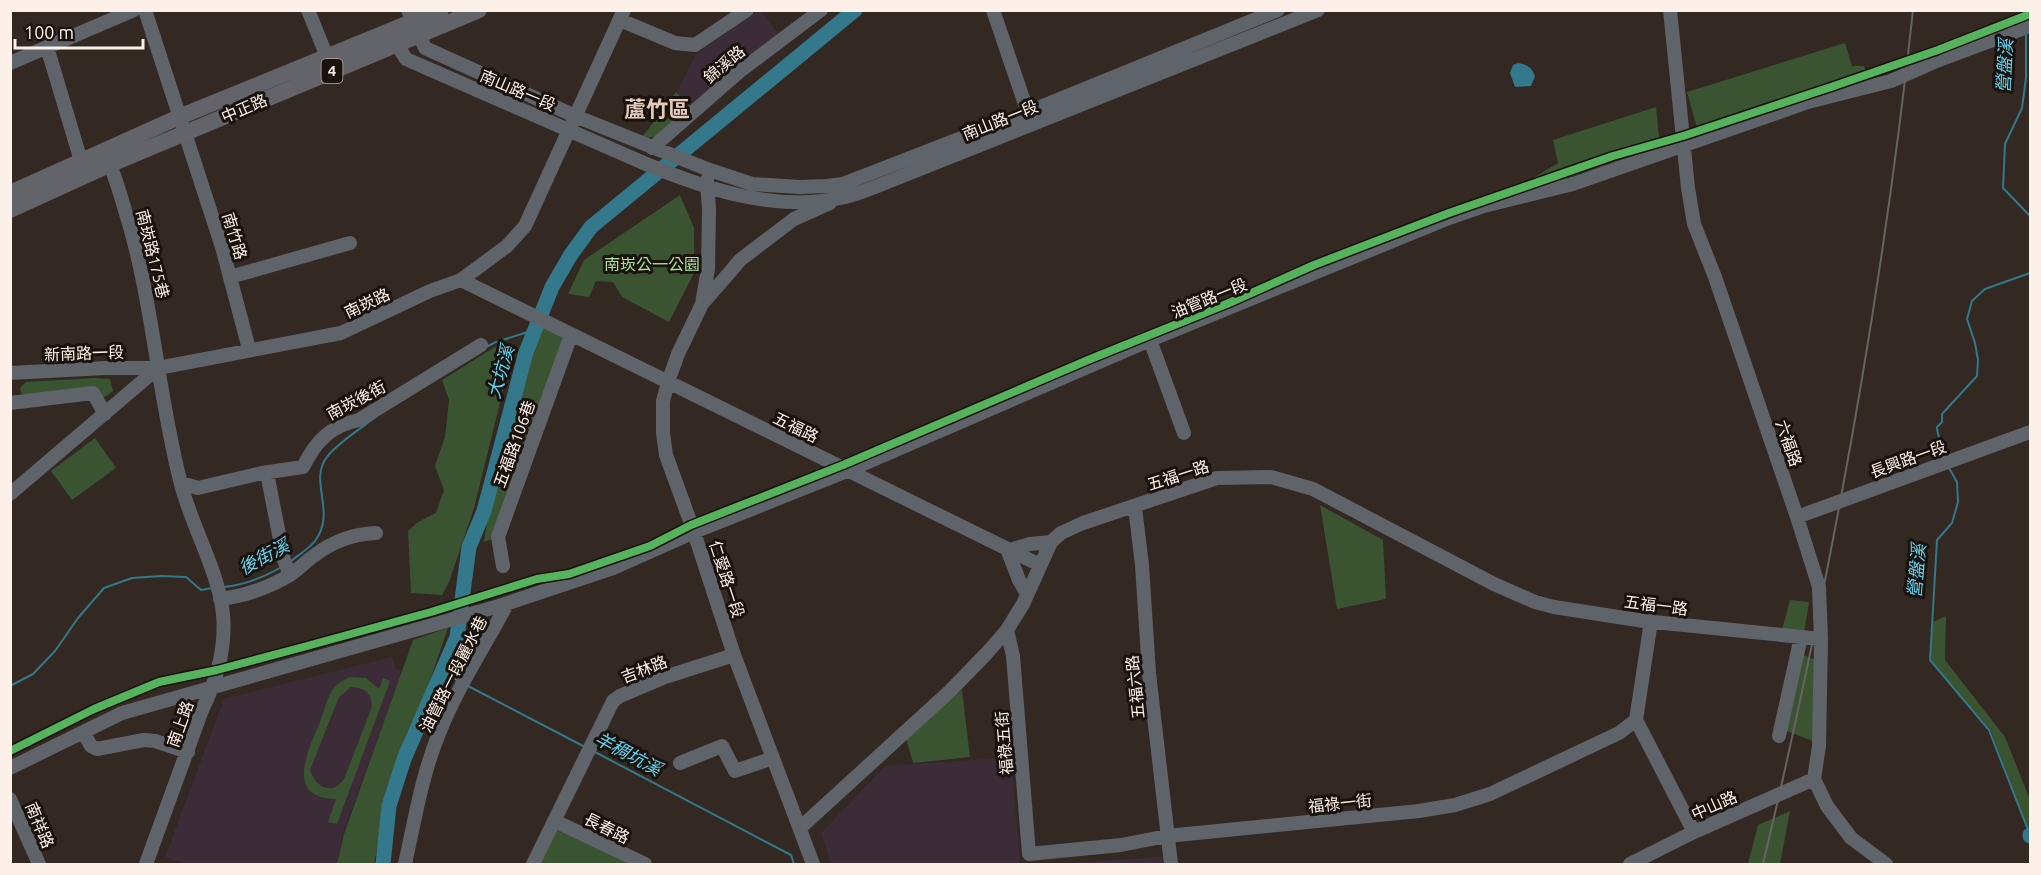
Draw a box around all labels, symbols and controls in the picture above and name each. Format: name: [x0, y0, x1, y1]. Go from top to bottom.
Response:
scale bar: [15, 12, 142, 50]
text: 100 m: [24, 22, 74, 42]
water label: 營盤溪: [1993, 35, 2016, 93]
street label: 錦溪路: [700, 42, 748, 86]
road number: 4: [322, 59, 342, 83]
street label: 南山路一段: [478, 66, 558, 114]
street label: 中正路: [218, 90, 270, 126]
district label: 蘆竹區: [624, 96, 690, 121]
street label: 南山路一段: [960, 97, 1040, 143]
street label: 南崁路175巷: [133, 208, 173, 300]
street label: 南竹路: [219, 210, 251, 262]
park label: 南崁公一公園: [604, 255, 700, 273]
street label: 油管路一段: [1169, 275, 1249, 321]
street label: 南崁路: [341, 285, 393, 321]
water label: 大坑溪: [483, 340, 518, 400]
street label: 新南路一段: [44, 343, 124, 363]
street label: 南崁後街: [324, 377, 388, 423]
street label: 五福路106巷: [490, 398, 538, 490]
street label: 五福路: [770, 408, 822, 446]
street label: 六福路: [1773, 417, 1805, 469]
street label: 長興路一段: [1867, 437, 1949, 481]
street label: 五福一路: [1145, 457, 1211, 493]
water label: 後街溪: [235, 533, 295, 578]
street label: 仁愛路一段: [706, 538, 748, 620]
water label: 營盤溪: [1904, 540, 1929, 599]
street label: 五福一路: [1623, 592, 1689, 618]
street label: 油管路一段麗水巷: [416, 613, 490, 735]
street label: 吉林路: [618, 652, 670, 686]
street label: 五福六路: [1123, 654, 1147, 720]
street label: 南上路: [163, 698, 197, 750]
street label: 福祿五街: [992, 710, 1016, 776]
water label: 羊稠坑溪: [592, 727, 668, 780]
street label: 中山路: [1688, 787, 1740, 823]
street label: 福祿一街: [1307, 791, 1373, 815]
street label: 南祥路: [22, 799, 58, 851]
street label: 長春路: [581, 809, 633, 847]

